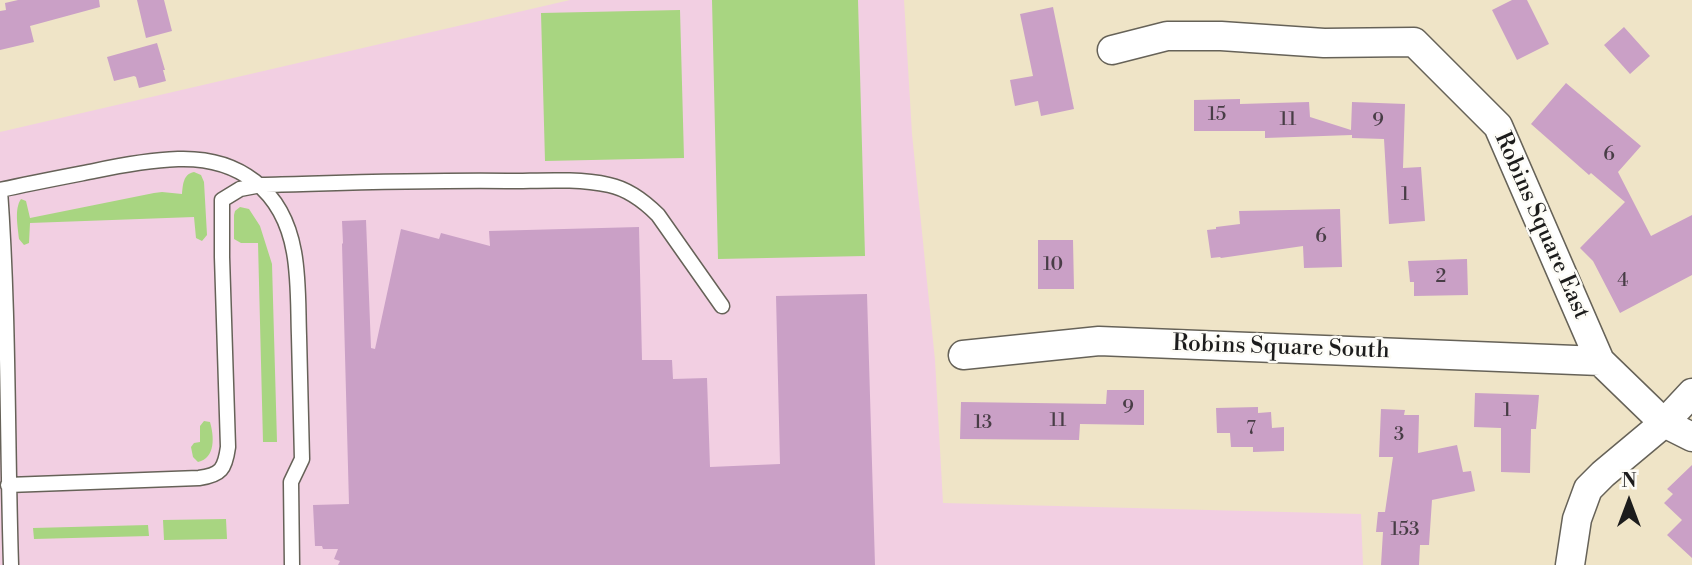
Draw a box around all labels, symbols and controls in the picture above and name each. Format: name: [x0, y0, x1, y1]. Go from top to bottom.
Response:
house number: 15: [1208, 104, 1226, 126]
house number: 11: [1280, 109, 1296, 131]
house number: 9: [1372, 110, 1384, 132]
street label: Robins Square East: [1487, 128, 1595, 324]
house number: 6: [1603, 144, 1615, 166]
house number: 1: [1401, 184, 1409, 206]
house number: 6: [1315, 226, 1327, 248]
house number: 10: [1043, 254, 1063, 276]
house number: 2: [1436, 266, 1446, 288]
house number: 4: [1617, 270, 1629, 292]
street label: Robins Square South: [1172, 330, 1390, 366]
house number: 9: [1122, 397, 1134, 419]
house number: 1: [1503, 400, 1511, 422]
house number: 11: [1050, 410, 1066, 432]
house number: 13: [974, 412, 992, 434]
house number: 7: [1246, 418, 1256, 440]
house number: 3: [1394, 424, 1404, 446]
north arrow: [1594, 467, 1664, 537]
text: N: [1621, 469, 1637, 493]
house number: 153: [1390, 519, 1420, 541]

